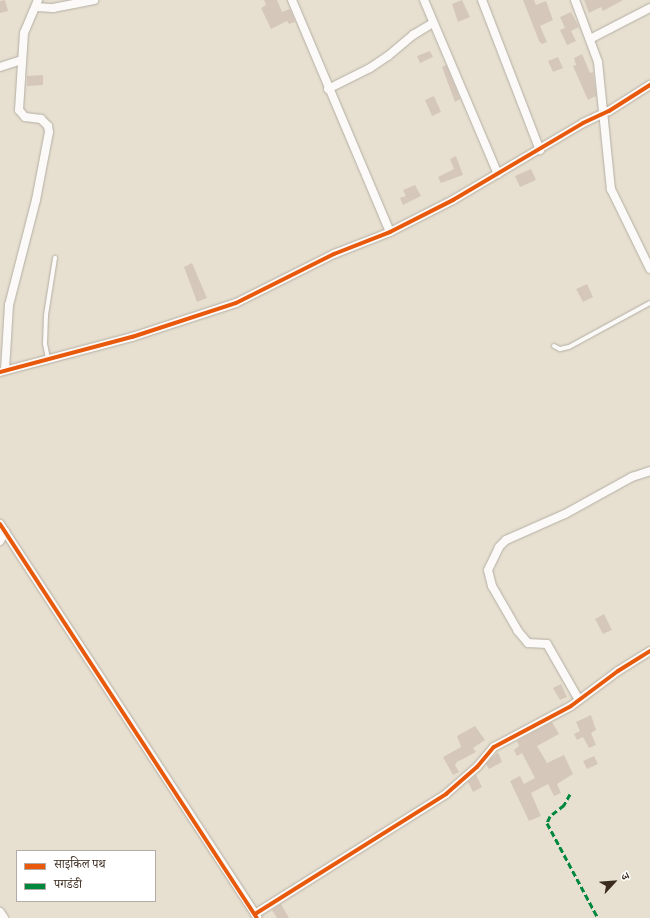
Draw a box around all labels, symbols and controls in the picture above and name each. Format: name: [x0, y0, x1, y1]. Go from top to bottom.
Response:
legend: [16, 850, 156, 902]
text: साइकिल पथ: [54, 857, 105, 872]
north arrow: [594, 862, 634, 902]
text: उ: [617, 871, 632, 882]
text: पगडंडी: [54, 877, 82, 892]

